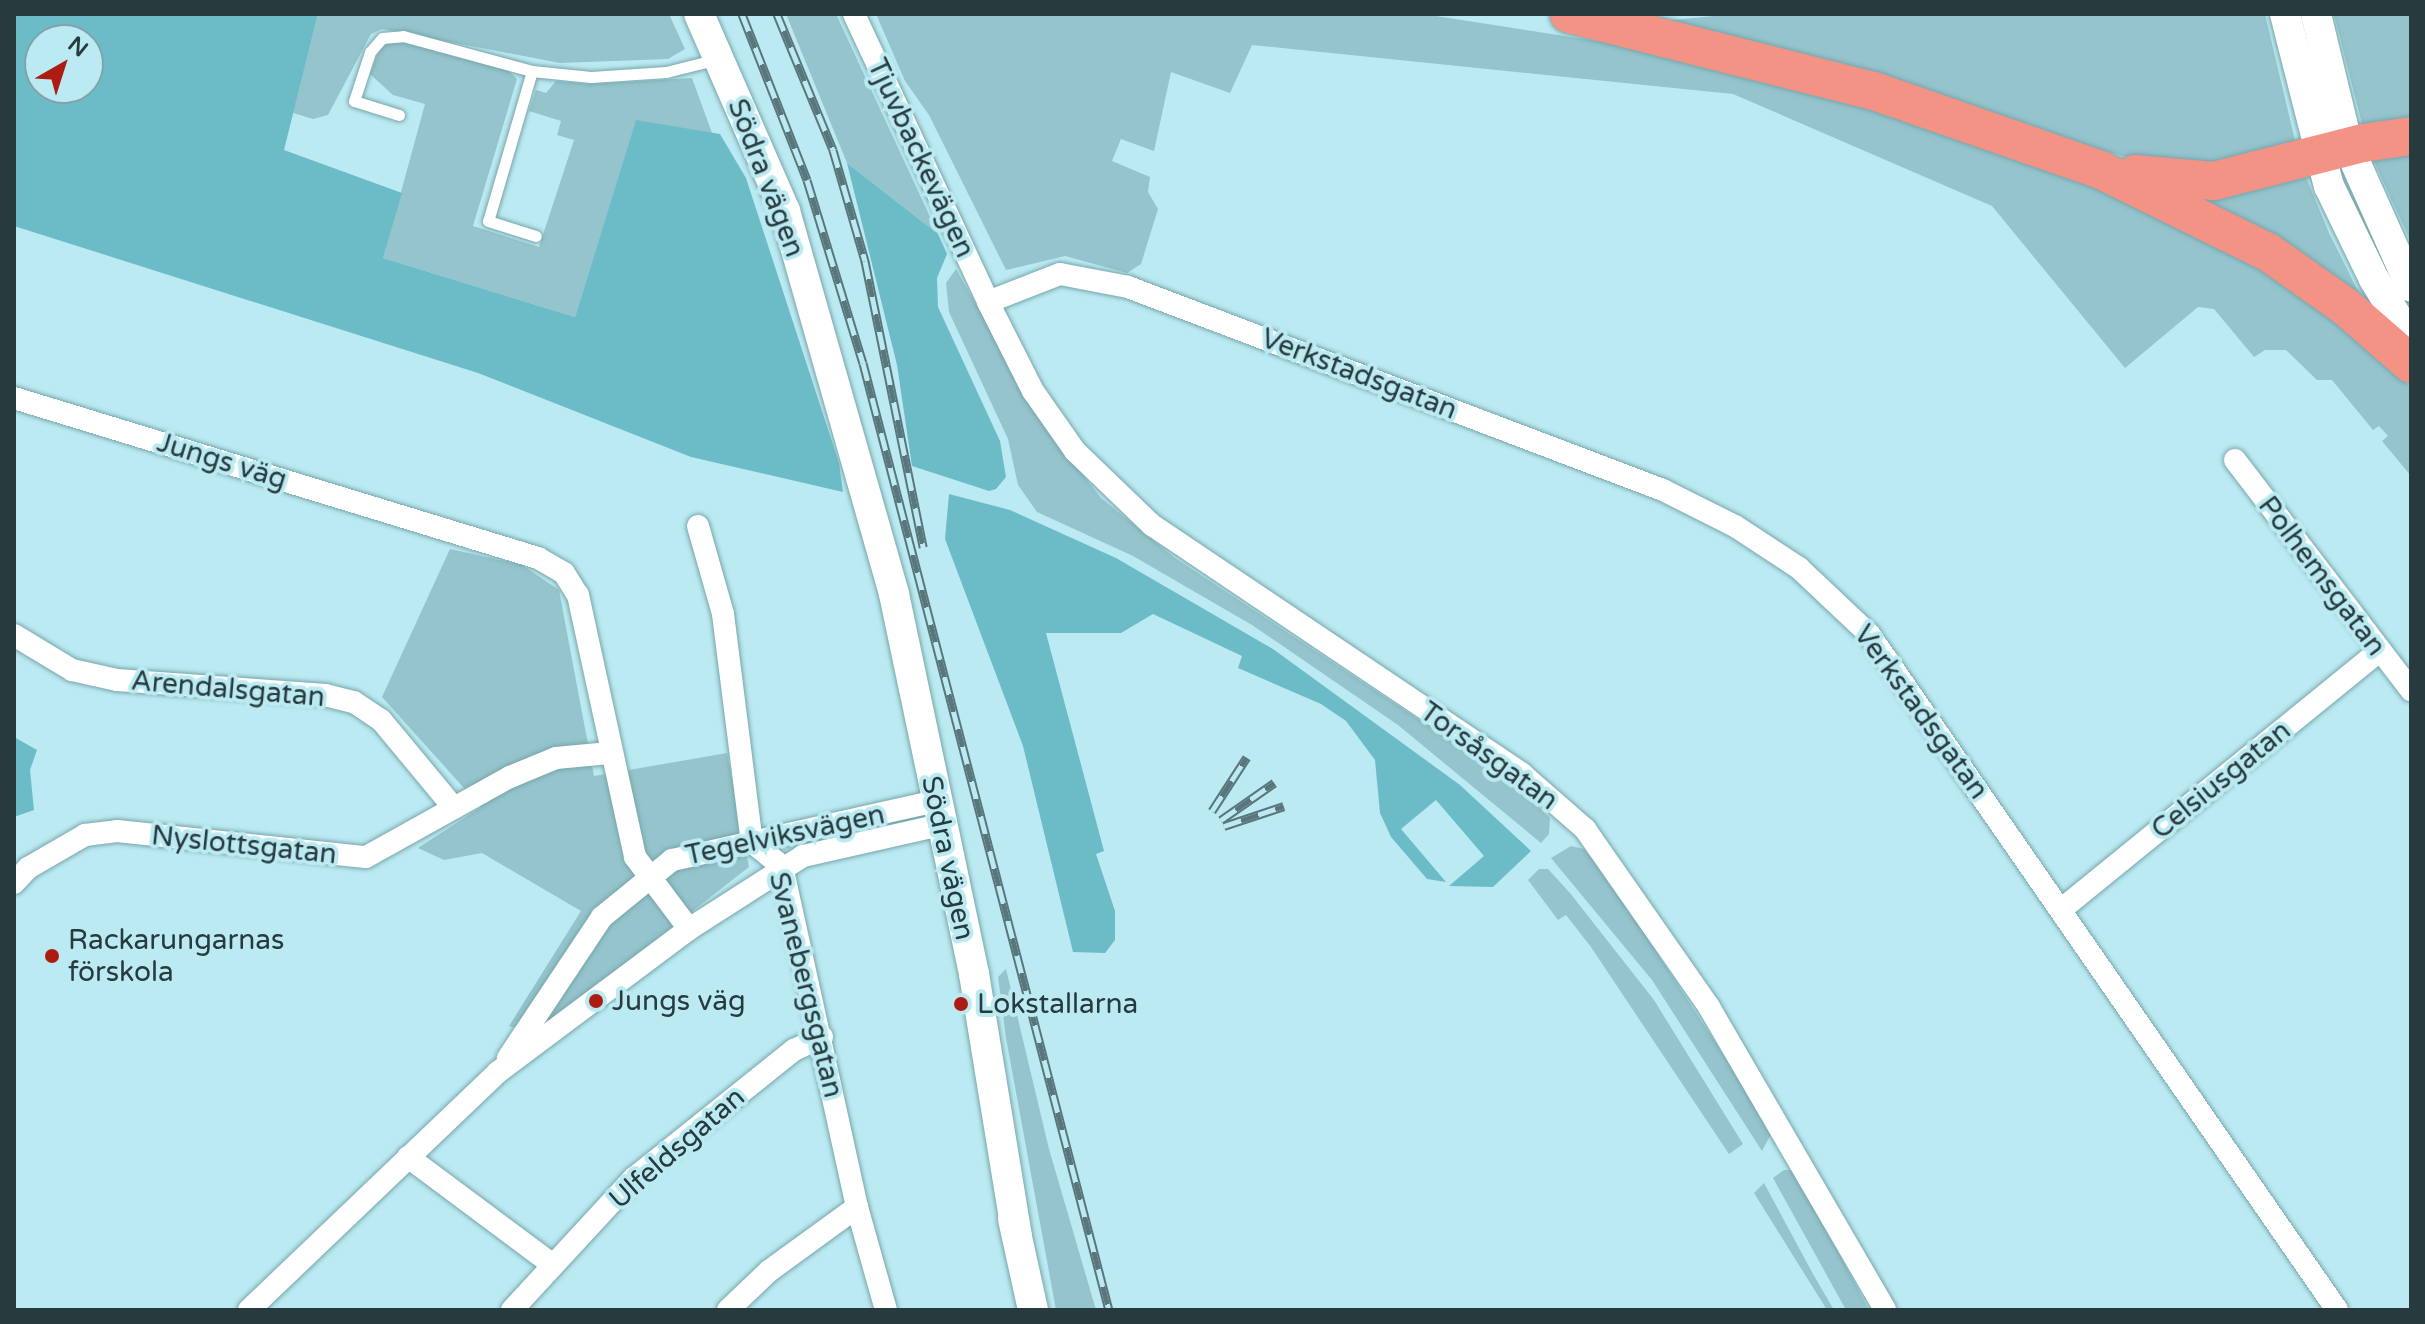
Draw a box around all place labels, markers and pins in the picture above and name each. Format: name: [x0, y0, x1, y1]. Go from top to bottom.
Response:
place label: Rackarungarnas förskola: [68, 923, 284, 989]
marker: Rackarungarnas förskola: [43, 947, 61, 965]
place label: Jungs väg: [612, 984, 746, 1018]
place label: Lokstallarna: [977, 987, 1138, 1021]
marker: Jungs väg: [587, 992, 605, 1010]
marker: Lokstallarna: [952, 995, 970, 1013]

